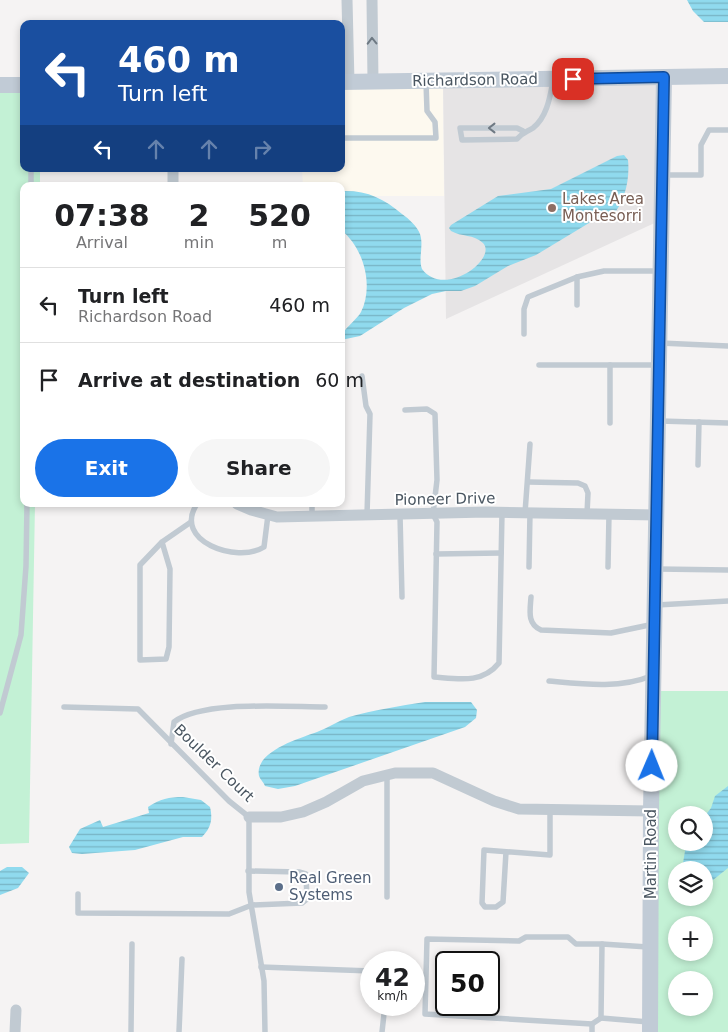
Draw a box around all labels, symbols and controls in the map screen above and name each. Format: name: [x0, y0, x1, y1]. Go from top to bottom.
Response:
one-way arrow: [367, 36, 378, 44]
icon: left: [35, 40, 100, 105]
text: 460 m: [118, 40, 240, 80]
pin: [552, 58, 594, 100]
icon: arrive: [559, 65, 587, 93]
street label: Richardson Road: [412, 70, 538, 90]
text: Turn left: [118, 81, 207, 106]
one-way arrow: [488, 123, 496, 133]
icon: left: [89, 135, 117, 163]
icon: ahead: [142, 135, 170, 163]
icon: ahead: [195, 135, 223, 163]
icon: right: [248, 135, 276, 163]
place label: Lakes Area Montesorri: [562, 190, 644, 225]
text: 07:38: [54, 198, 150, 233]
text: 2: [188, 198, 209, 233]
text: 520: [248, 198, 311, 233]
marker: Lakes Area Montesorri: [546, 202, 558, 214]
text: Arrival: [76, 233, 128, 252]
text: min: [184, 233, 214, 252]
text: m: [272, 233, 287, 252]
text: Turn left: [78, 285, 169, 307]
icon: left: [35, 291, 63, 319]
text: 460 m: [269, 294, 330, 316]
text: Richardson Road: [78, 307, 212, 326]
icon: arrive: [35, 366, 63, 394]
text: Arrive at destination: [78, 369, 300, 391]
text: 60 m: [315, 369, 364, 391]
button: Exit: [35, 439, 178, 497]
button: Share: [188, 439, 330, 497]
street label: Pioneer Drive: [394, 489, 496, 509]
street label: Boulder Court: [170, 720, 258, 806]
position arrow: [625, 739, 677, 791]
map controls: [668, 806, 713, 1016]
button: search: [668, 806, 713, 851]
street label: Martin Road: [642, 809, 660, 899]
button: layers: [668, 861, 713, 906]
place label: Real Green Systems: [289, 869, 372, 904]
marker: Real Green Systems: [273, 881, 285, 893]
button: +: [668, 916, 713, 961]
speed limit sign: 50: [435, 951, 500, 1016]
text: 42: [375, 963, 410, 992]
button: −: [668, 971, 713, 1016]
text: km/h: [377, 989, 408, 1003]

